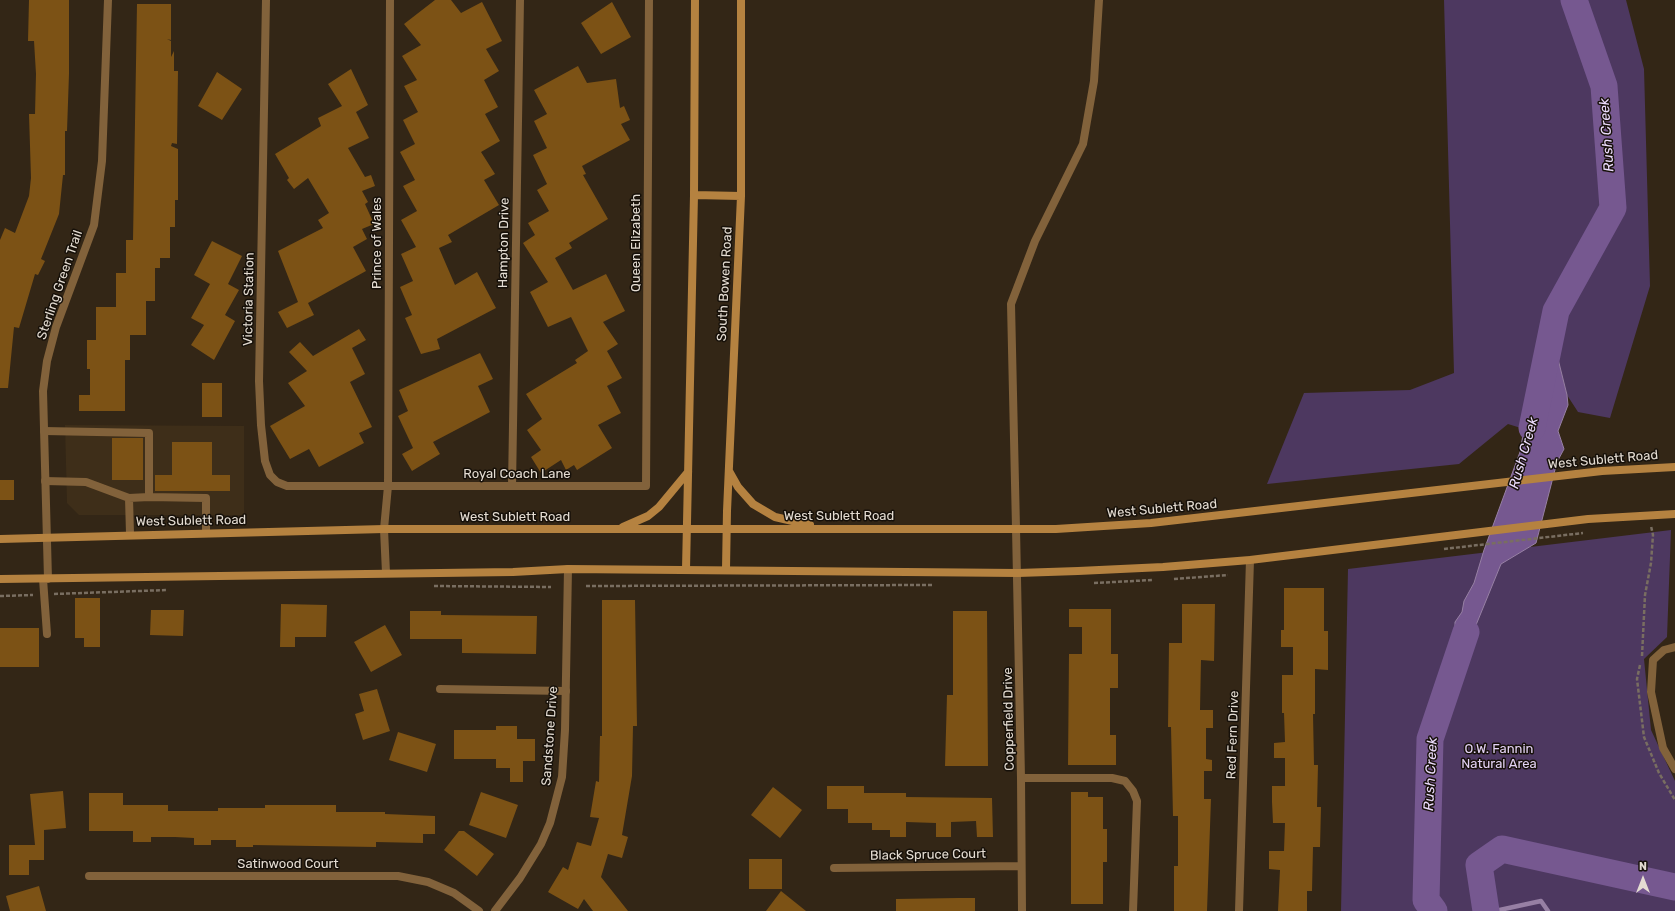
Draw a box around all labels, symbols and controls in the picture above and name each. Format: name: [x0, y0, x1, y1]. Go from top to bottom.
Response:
water label: Rush Creek: [1596, 97, 1618, 173]
street label: Queen Elizabeth: [628, 194, 644, 292]
street label: Prince of Wales: [369, 197, 385, 289]
street label: Hampton Drive: [495, 198, 513, 288]
street label: South Bowen Road: [714, 226, 736, 342]
street label: Sterling Green Trail: [34, 228, 86, 342]
street label: Victoria Station: [240, 252, 258, 346]
water label: Rush Creek: [1506, 415, 1542, 491]
street label: West Sublett Road: [1547, 447, 1659, 473]
street label: Royal Coach Lane: [463, 466, 571, 482]
street label: West Sublett Road: [1106, 496, 1218, 522]
street label: West Sublett Road: [784, 508, 894, 524]
street label: West Sublett Road: [460, 509, 570, 525]
street label: West Sublett Road: [136, 512, 246, 530]
street label: Copperfield Drive: [1000, 667, 1018, 771]
street label: Sandstone Drive: [539, 686, 561, 786]
street label: Red Fern Drive: [1224, 690, 1242, 780]
water label: Rush Creek: [1421, 737, 1441, 811]
park label: O.W. Fannin Natural Area: [1461, 741, 1537, 772]
street label: Black Spruce Court: [870, 846, 986, 864]
street label: Satinwood Court: [237, 856, 339, 872]
north arrow: [1623, 859, 1663, 899]
text: N: [1639, 860, 1647, 873]

